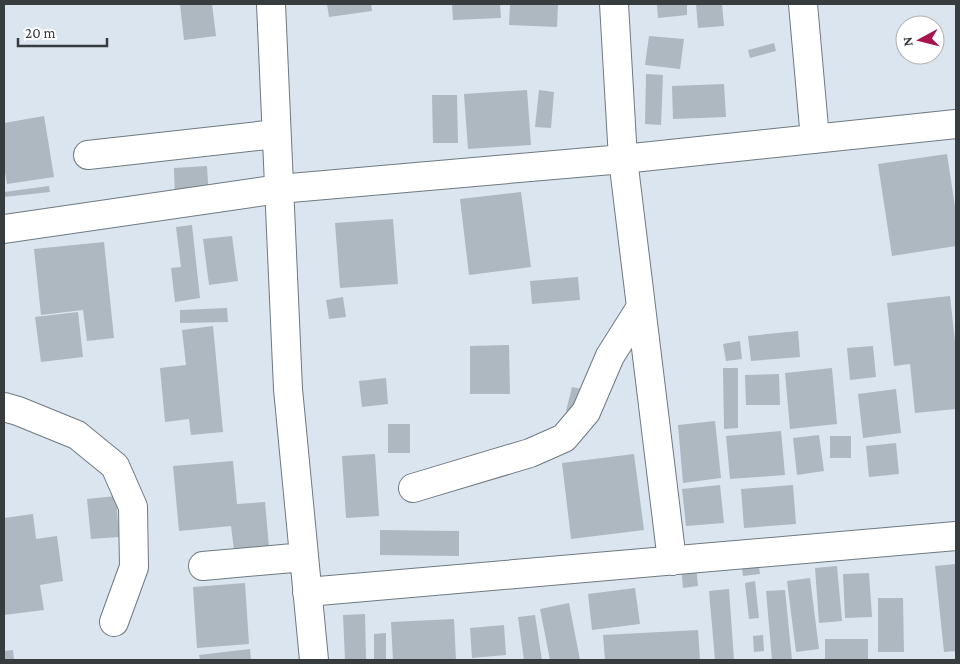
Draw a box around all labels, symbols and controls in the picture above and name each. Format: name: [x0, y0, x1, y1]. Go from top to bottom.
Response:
scale bar: [18, 15, 106, 47]
north arrow: [895, 15, 945, 65]
text: 20 m: [25, 25, 56, 41]
text: N: [899, 35, 916, 47]

